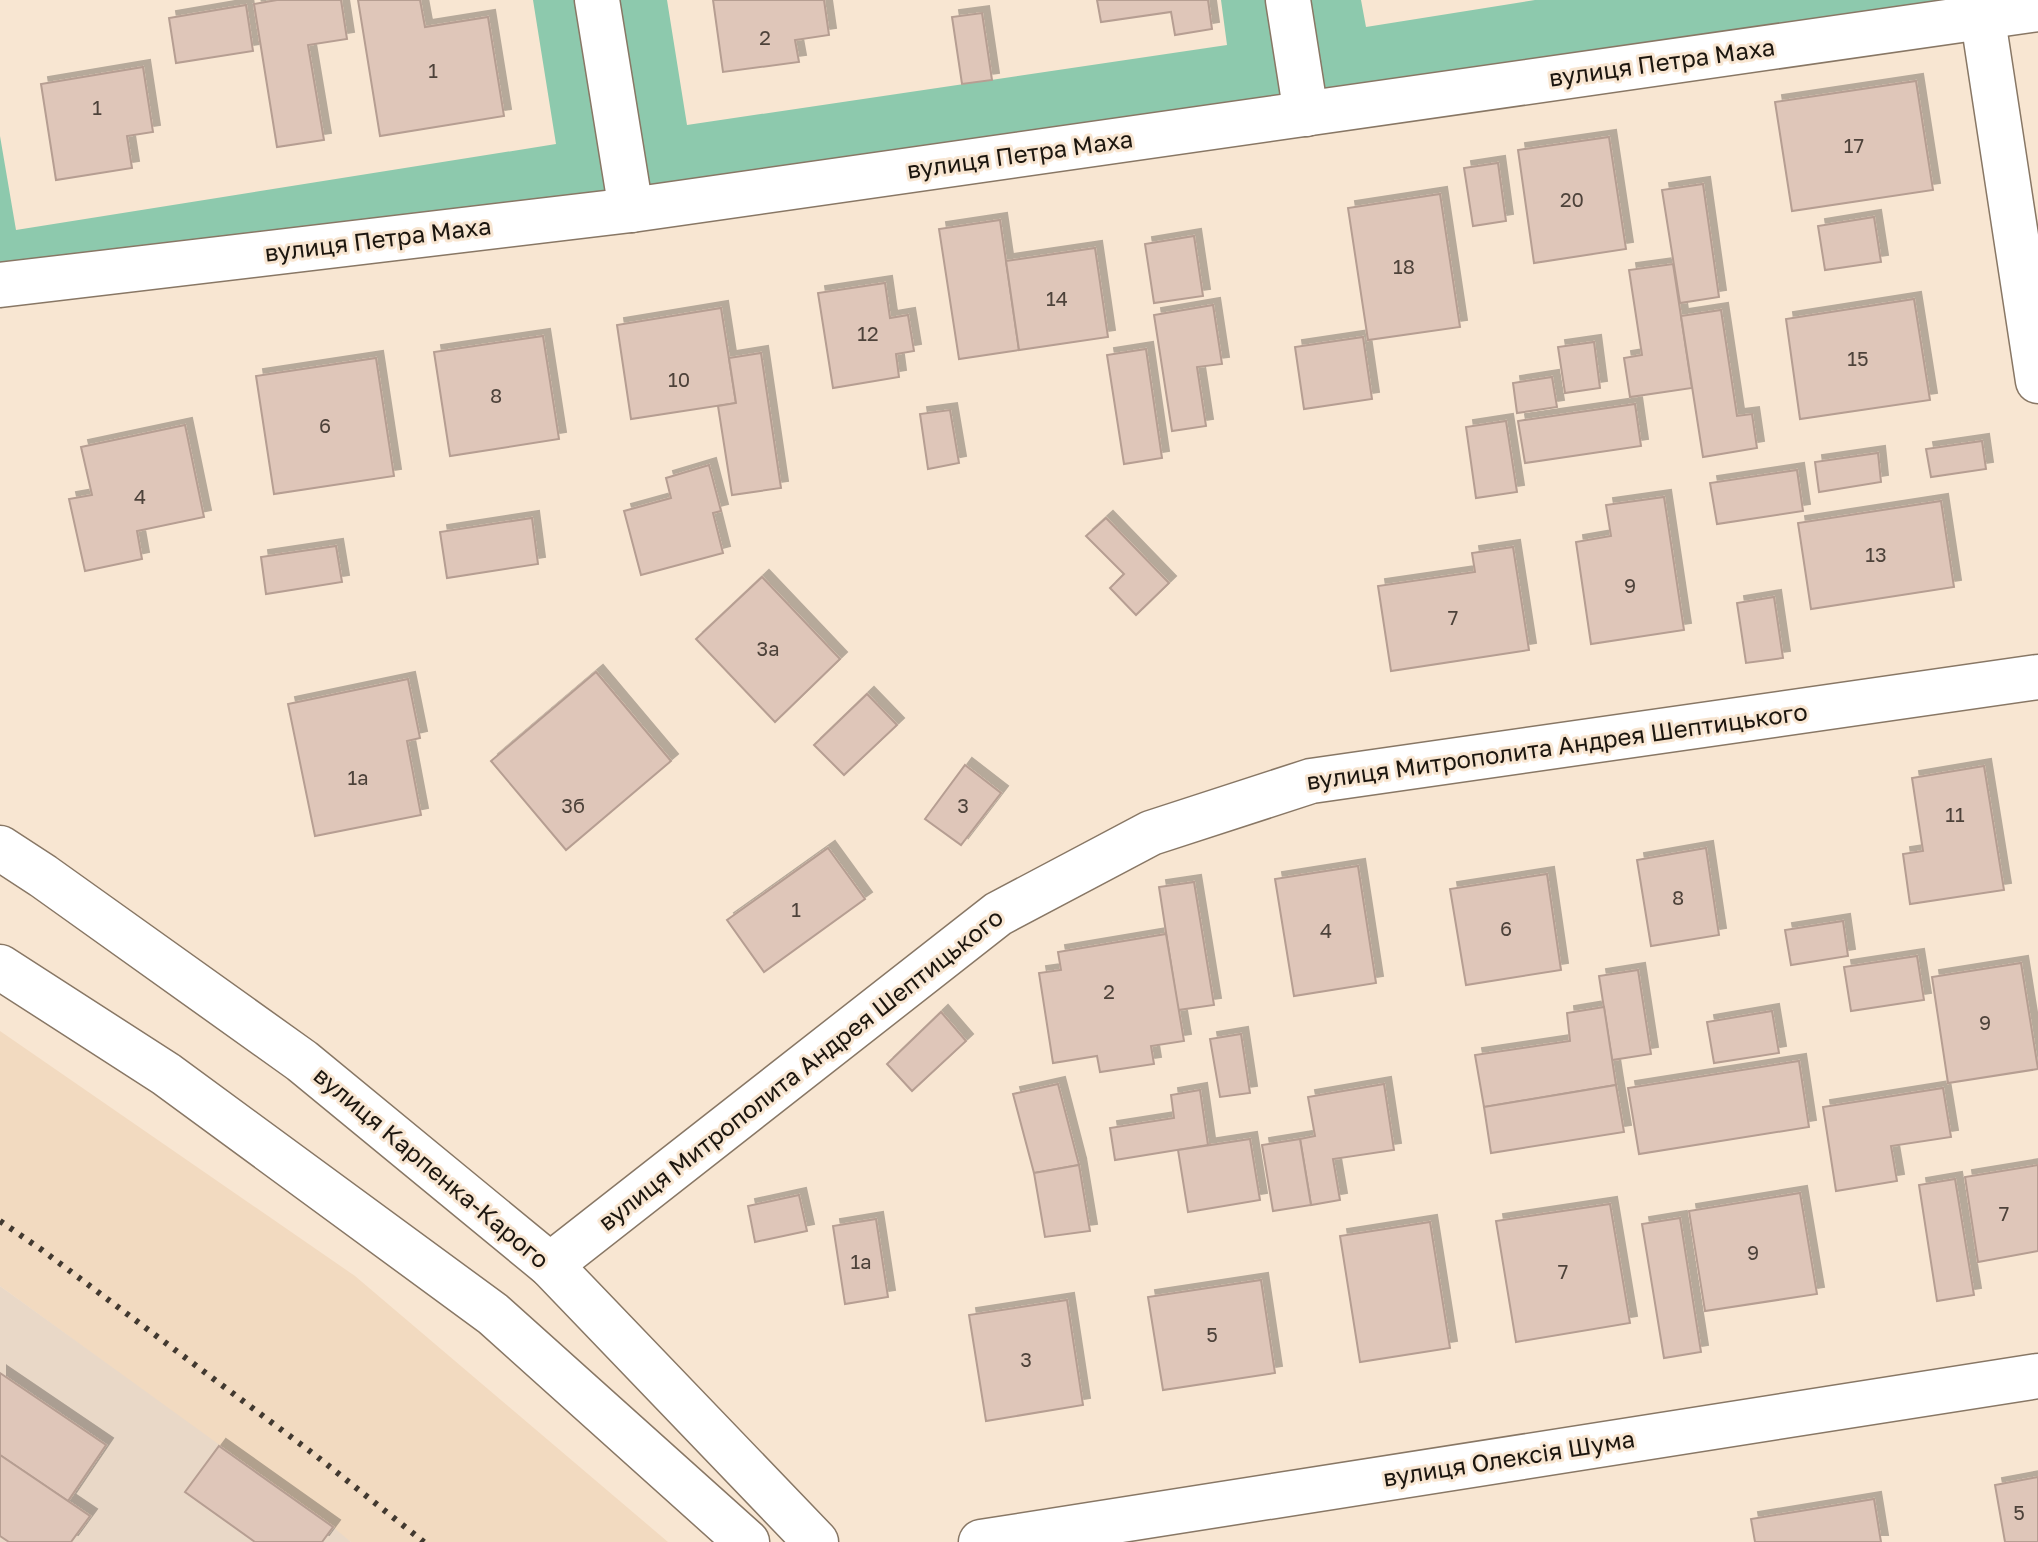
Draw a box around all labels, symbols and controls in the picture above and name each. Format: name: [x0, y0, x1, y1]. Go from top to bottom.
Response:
house number: 2: [759, 25, 771, 49]
street label: вулиця Петра Маха: [1547, 31, 1777, 92]
house number: 1: [428, 58, 438, 82]
house number: 1: [92, 95, 102, 119]
street label: вулиця Петра Маха: [905, 123, 1135, 184]
house number: 17: [1844, 133, 1864, 157]
house number: 20: [1560, 187, 1584, 211]
street label: вулиця Петра Маха: [263, 210, 493, 267]
house number: 18: [1393, 254, 1415, 278]
house number: 14: [1046, 286, 1068, 310]
house number: 12: [857, 321, 879, 345]
house number: 15: [1847, 346, 1869, 370]
house number: 10: [668, 367, 690, 391]
house number: 8: [490, 383, 502, 407]
house number: 6: [319, 413, 331, 437]
house number: 4: [134, 484, 146, 508]
house number: 13: [1865, 542, 1887, 566]
house number: 9: [1624, 573, 1636, 597]
house number: 7: [1448, 605, 1458, 629]
house number: 3а: [757, 636, 780, 660]
street label: вулиця Митрополита Андрея Шептицького: [1304, 696, 1809, 795]
house number: 1а: [348, 765, 369, 789]
house number: 3б: [561, 793, 585, 817]
house number: 3: [957, 793, 969, 817]
house number: 11: [1945, 802, 1965, 826]
house number: 8: [1672, 885, 1684, 909]
house number: 1: [791, 897, 801, 921]
street label: вулиця Митрополита Андрея Шептицького: [592, 902, 1008, 1236]
house number: 6: [1500, 916, 1512, 940]
house number: 4: [1320, 918, 1332, 942]
house number: 2: [1103, 979, 1115, 1003]
house number: 9: [1979, 1010, 1991, 1034]
street label: вулиця Карпенка-Карого: [308, 1060, 555, 1274]
house number: 7: [1999, 1201, 2009, 1225]
house number: 9: [1747, 1240, 1759, 1264]
house number: 1а: [851, 1249, 872, 1273]
house number: 7: [1558, 1259, 1568, 1283]
house number: 5: [1206, 1322, 1218, 1346]
house number: 3: [1020, 1347, 1032, 1371]
street label: вулиця Олексія Шума: [1381, 1423, 1637, 1492]
house number: 5: [2013, 1500, 2025, 1524]

